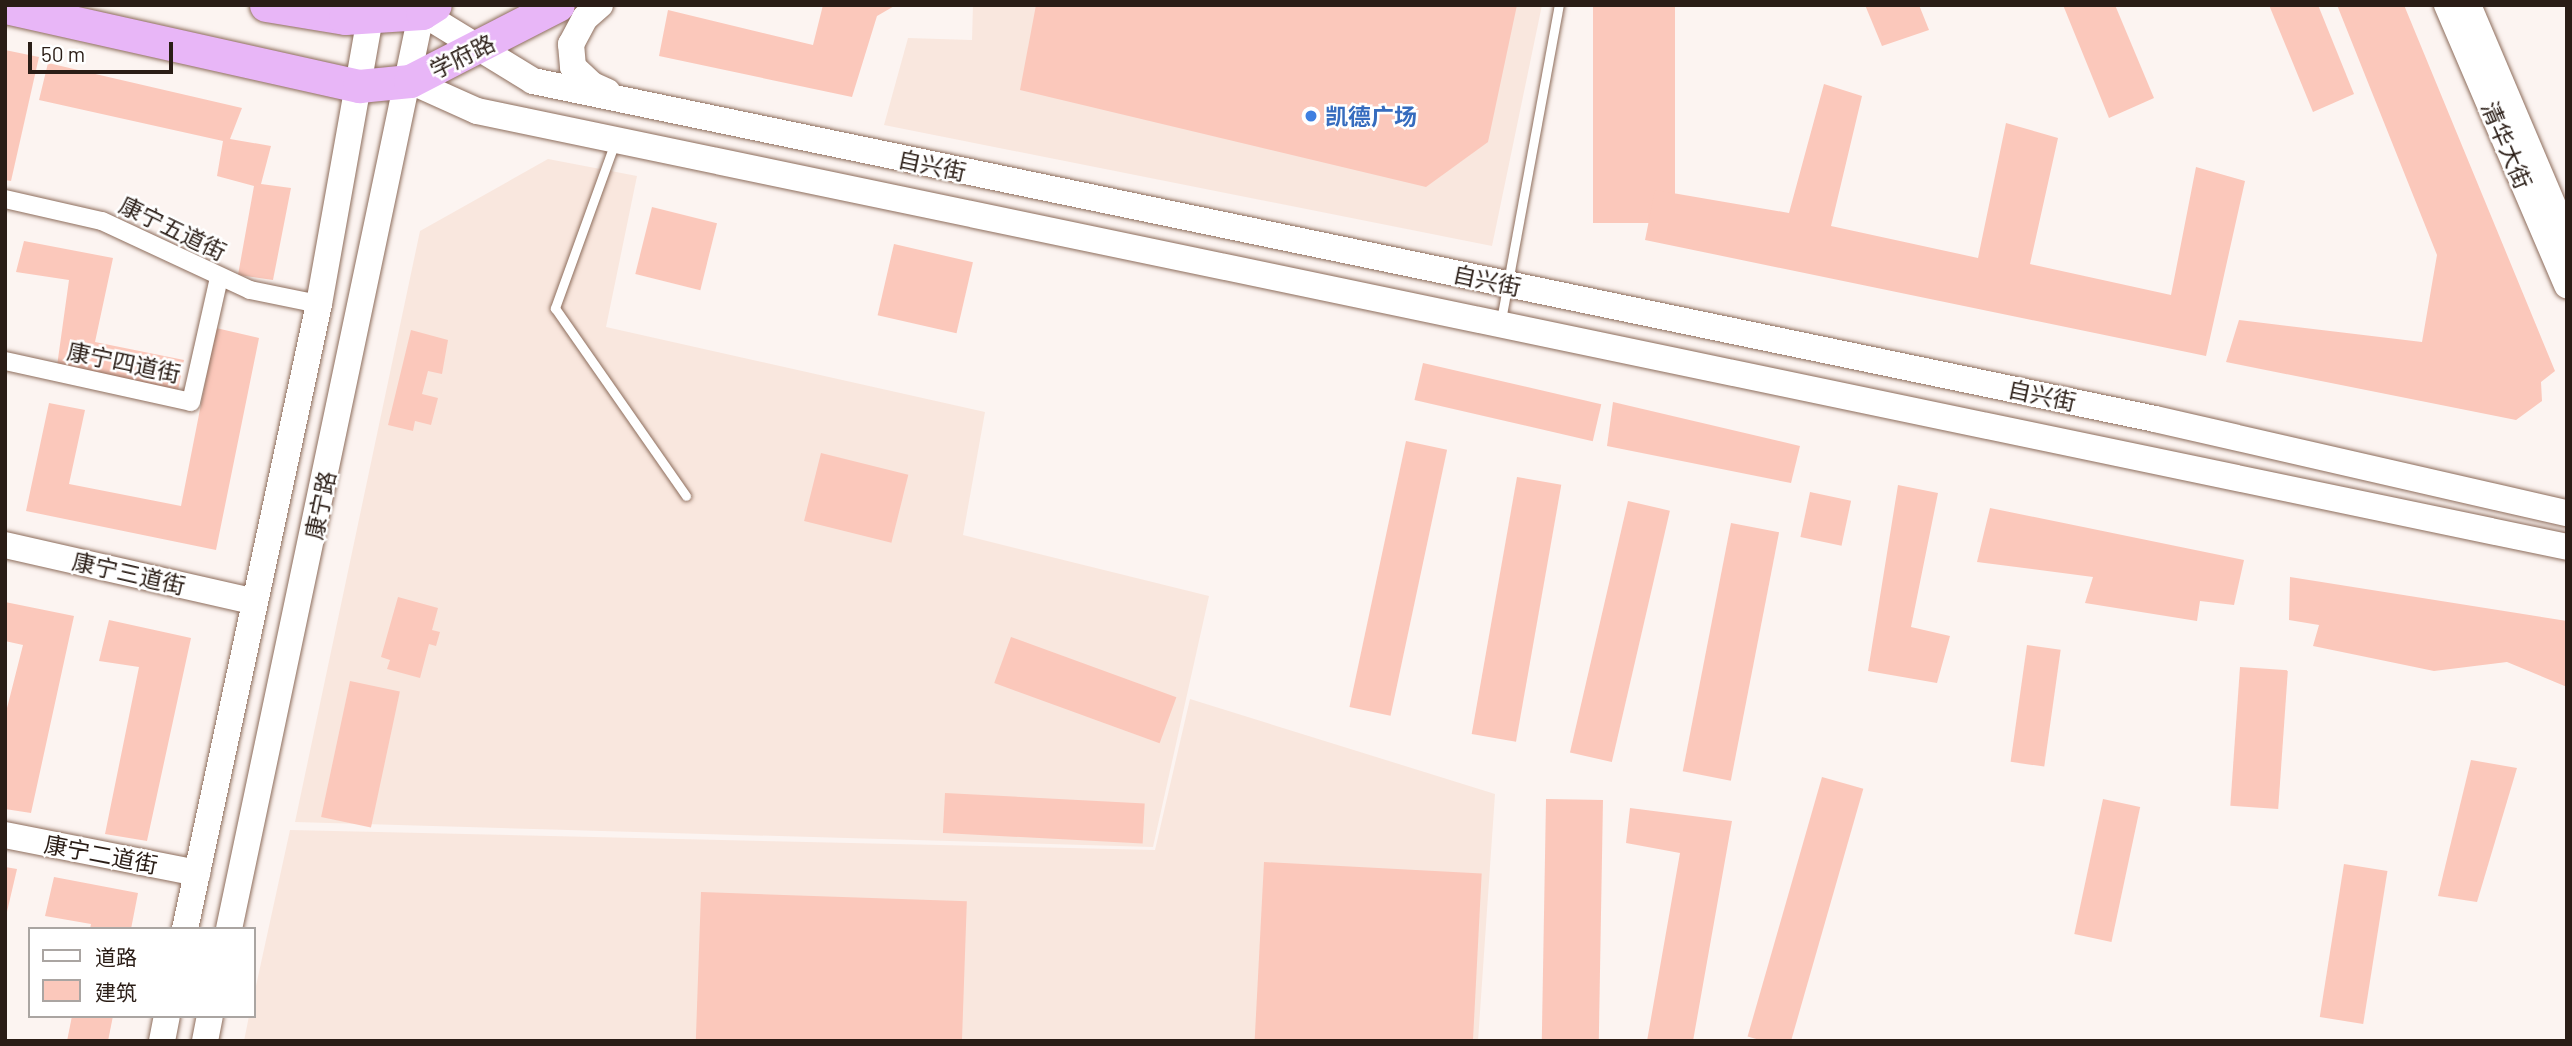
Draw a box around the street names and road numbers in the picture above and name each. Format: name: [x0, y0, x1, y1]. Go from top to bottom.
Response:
street label: 学府路: [425, 28, 499, 84]
street label: 清华大街: [2476, 97, 2538, 193]
street label: 自兴街: [895, 144, 969, 186]
street label: 康宁五道街: [115, 190, 231, 266]
street label: 自兴街: [1450, 259, 1524, 301]
street label: 康宁四道街: [65, 337, 183, 387]
street label: 自兴街: [2005, 374, 2079, 416]
street label: 康宁路: [299, 468, 341, 542]
street label: 康宁三道街: [70, 547, 188, 599]
street label: 康宁二道街: [42, 829, 160, 879]

